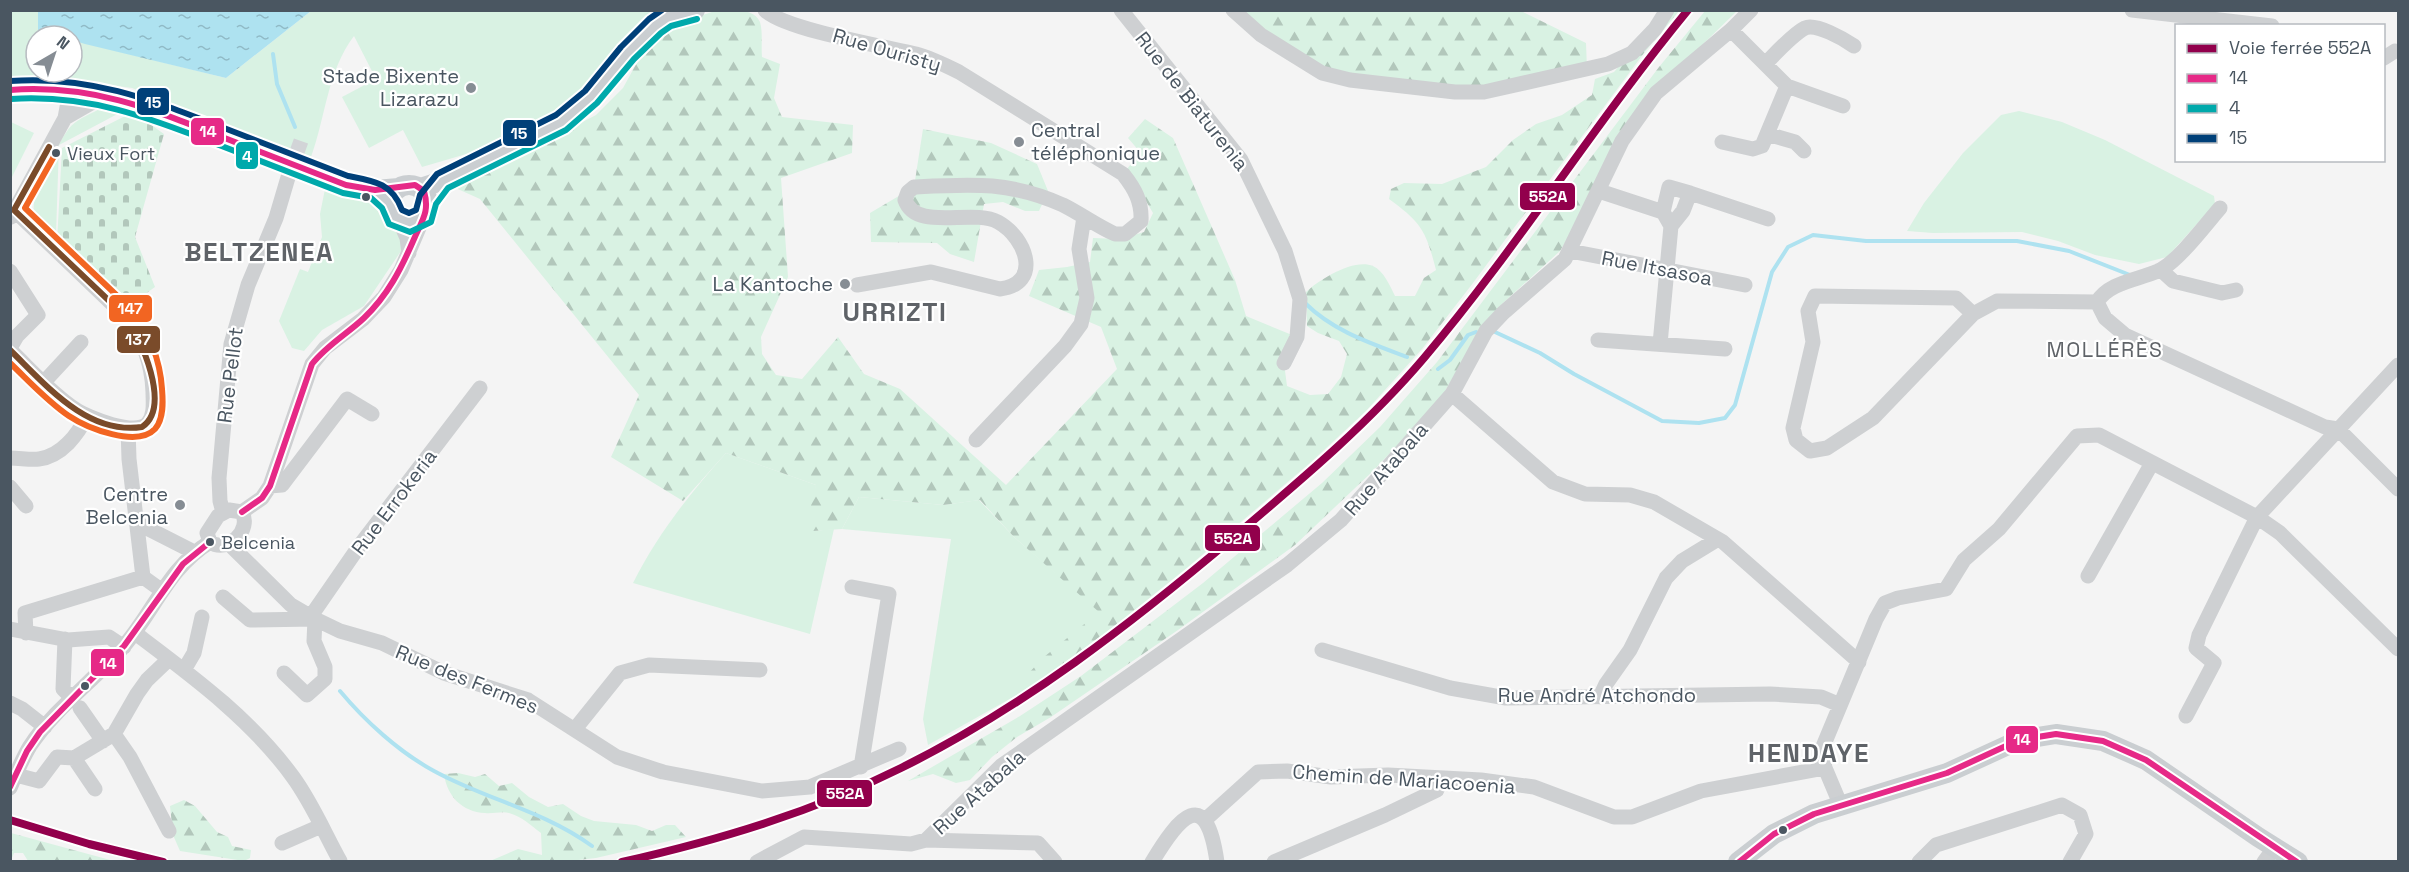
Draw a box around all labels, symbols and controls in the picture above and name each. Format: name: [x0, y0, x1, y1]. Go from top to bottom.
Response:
street label: Rue Ouristy: [830, 22, 944, 78]
north arrow: [24, 24, 84, 84]
legend: [2175, 24, 2385, 162]
street label: Rue de Biaturenia: [1129, 26, 1255, 176]
text: N: [52, 31, 74, 54]
text: Voie ferrée 552A: [2229, 36, 2371, 59]
place label: Stade Bixente Lizarazu: [323, 63, 459, 112]
text: 14: [2229, 66, 2248, 89]
marker: Stade Bixente Lizarazu: [464, 81, 478, 95]
line badge: 15: [136, 87, 170, 116]
text: 15: [145, 92, 162, 113]
text: 4: [2229, 96, 2240, 119]
line badge: 14: [190, 117, 225, 146]
place label: Central téléphonique: [1031, 117, 1160, 166]
line badge: 15: [502, 119, 537, 147]
text: 14: [199, 121, 217, 142]
text: 15: [511, 123, 528, 144]
text: 15: [2229, 126, 2247, 149]
marker: Central téléphonique: [1012, 135, 1026, 149]
line badge: 4: [235, 141, 259, 170]
place label: Vieux Fort: [67, 142, 155, 165]
text: 4: [242, 146, 252, 167]
marker: Vieux Fort: [50, 147, 62, 159]
line badge: 552A: [1519, 182, 1576, 211]
text: 552A: [1529, 186, 1567, 207]
unlabelled marker: [360, 191, 372, 203]
district label: BELTZENEA: [184, 235, 334, 269]
street label: Rue Itsasoa: [1599, 245, 1715, 291]
place label: La Kantoche: [713, 271, 833, 297]
marker: La Kantoche: [838, 277, 852, 291]
line badge: 147: [108, 294, 153, 323]
district label: URRIZTI: [843, 295, 947, 329]
text: 147: [117, 298, 143, 319]
line badge: 137: [116, 325, 161, 354]
street label: Rue Pellot: [211, 326, 249, 424]
text: 137: [125, 329, 151, 350]
district label: MOLLÉRÈS: [2047, 336, 2163, 363]
street label: Rue Atabala: [1338, 417, 1434, 521]
street label: Rue Errokeria: [346, 444, 442, 560]
place label: Centre Belcenia: [86, 481, 168, 530]
marker: Centre Belcenia: [173, 498, 187, 512]
line badge: 552A: [1204, 524, 1261, 552]
text: 552A: [1214, 528, 1252, 549]
place label: Belcenia: [221, 531, 295, 554]
marker: Belcenia: [204, 536, 216, 548]
street label: Rue des Fermes: [392, 638, 542, 720]
line badge: 14: [90, 648, 125, 677]
text: 14: [99, 653, 117, 674]
unlabelled marker: [79, 680, 91, 692]
street label: Rue André Atchondo: [1498, 682, 1696, 708]
line badge: 14: [2005, 725, 2039, 754]
text: 14: [2013, 729, 2031, 750]
district label: HENDAYE: [1748, 736, 1870, 770]
street label: Rue Atabala: [927, 744, 1031, 840]
street label: Chemin de Mariacoenia: [1292, 758, 1516, 800]
line badge: 552A: [816, 779, 873, 808]
text: 552A: [826, 783, 864, 804]
unlabelled marker: [1777, 824, 1789, 836]

